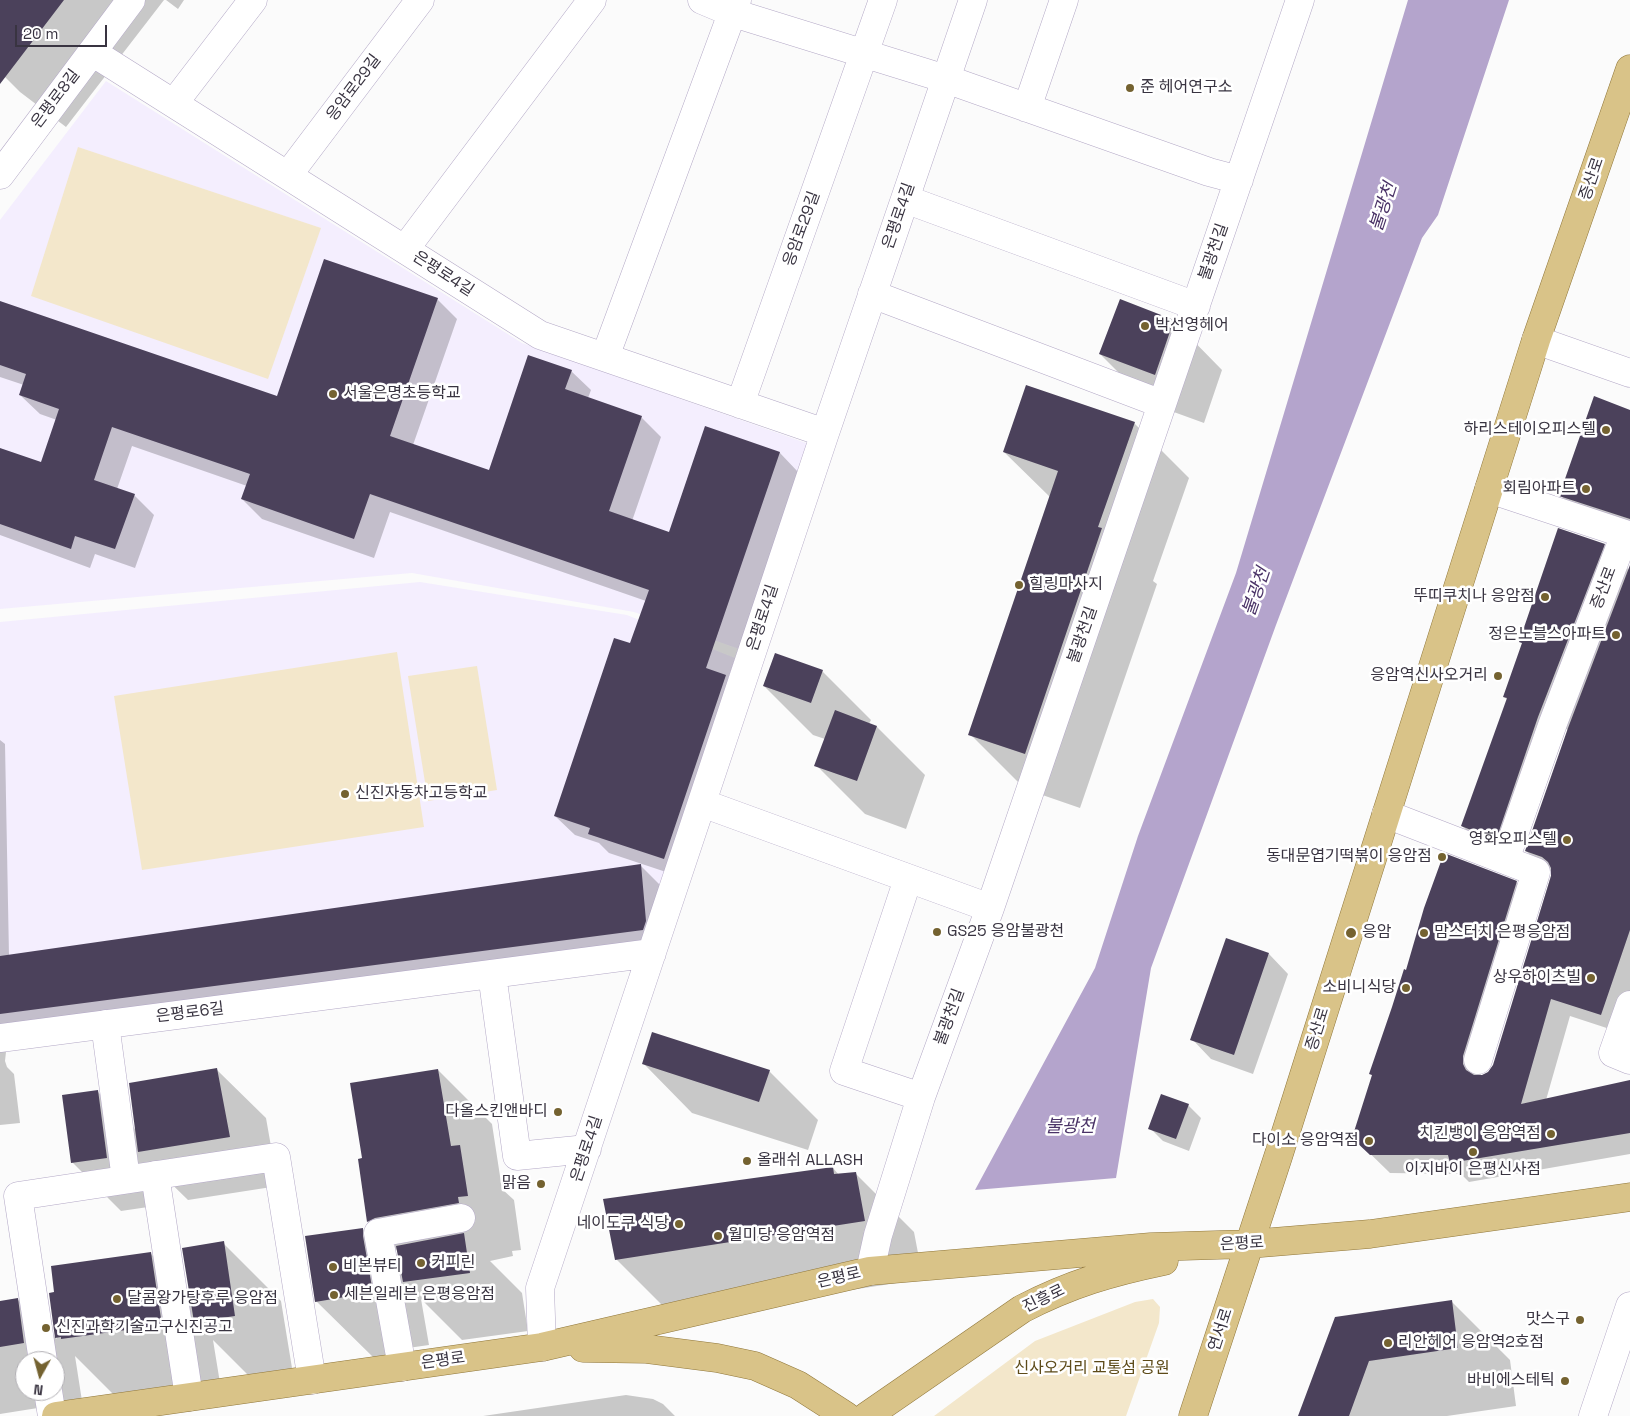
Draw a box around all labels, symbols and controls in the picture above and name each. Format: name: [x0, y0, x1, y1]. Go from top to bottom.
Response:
scale bar: [18, 15, 110, 47]
text: 20 m: [23, 24, 58, 43]
street label: 응암로29길: [323, 51, 385, 125]
street label: 은평로8길: [28, 66, 84, 132]
place label: 준 헤어연구소: [1140, 78, 1232, 98]
marker: 준 헤어연구소: [1124, 82, 1136, 94]
street label: 증산로: [1576, 155, 1608, 203]
street label: 은평로4길: [879, 180, 919, 252]
water label: 불광천: [1366, 180, 1402, 234]
street label: 응암로29길: [780, 189, 824, 269]
street label: 불광천길: [1195, 221, 1233, 283]
street label: 은평로4길: [409, 247, 477, 301]
place label: 박선영헤어: [1155, 316, 1229, 336]
marker: 박선영헤어: [1139, 320, 1151, 332]
place label: 서울은명초등학교: [343, 384, 461, 404]
marker: 서울은명초등학교: [327, 388, 339, 400]
place label: 하리스테이오피스텔: [1464, 420, 1596, 440]
marker: 하리스테이오피스텔: [1600, 424, 1612, 436]
place label: 회림아파트: [1502, 479, 1576, 499]
marker: 회림아파트: [1580, 483, 1592, 495]
street label: 증산로: [1587, 564, 1621, 612]
water label: 불광천: [1239, 565, 1275, 619]
place label: 힐링마사지: [1029, 575, 1103, 595]
marker: 힐링마사지: [1013, 579, 1025, 591]
street label: 은평로4길: [743, 582, 783, 654]
place label: 뚜띠쿠치나 응암점: [1413, 587, 1535, 607]
marker: 뚜띠쿠치나 응암점: [1539, 591, 1551, 603]
street label: 불광천길: [1064, 604, 1102, 666]
place label: 정은노블스아파트: [1488, 625, 1606, 645]
marker: 정은노블스아파트: [1610, 629, 1622, 641]
place label: 응암역신사오거리: [1370, 666, 1488, 686]
marker: 응암역신사오거리: [1492, 670, 1504, 682]
place label: 신진자동차고등학교: [355, 784, 487, 804]
marker: 신진자동차고등학교: [339, 788, 351, 800]
place label: 영화오피스텔: [1469, 830, 1557, 850]
marker: 영화오피스텔: [1561, 834, 1573, 846]
place label: 동대문엽기떡볶이 응암점: [1266, 847, 1432, 867]
marker: 동대문엽기떡볶이 응암점: [1436, 851, 1448, 863]
place label: GS25 응암불광천: [947, 922, 1064, 942]
place label: 응암: [1362, 923, 1391, 943]
place label: 맘스터치 은평응암점: [1434, 923, 1571, 943]
marker: GS25 응암불광천: [931, 926, 943, 938]
marker: 응암: [1344, 926, 1358, 940]
marker: 맘스터치 은평응암점: [1418, 927, 1430, 939]
place label: 상우하이츠빌: [1493, 968, 1581, 988]
marker: 상우하이츠빌: [1585, 972, 1597, 984]
place label: 소비니식당: [1322, 978, 1396, 998]
marker: 소비니식당: [1400, 982, 1412, 994]
street label: 불광천길: [931, 986, 969, 1048]
street label: 은평로6길: [155, 999, 225, 1027]
street label: 증산로: [1302, 1005, 1334, 1053]
place label: 다올스킨앤바디: [445, 1102, 548, 1122]
marker: 다올스킨앤바디: [552, 1106, 564, 1118]
street label: 은평로4길: [567, 1113, 607, 1185]
water label: 불광천: [1045, 1116, 1095, 1138]
place label: 치킨뱅이 응암역점: [1419, 1124, 1541, 1144]
marker: 치킨뱅이 응암역점: [1545, 1128, 1557, 1140]
place label: 다이소 응암역점: [1252, 1131, 1359, 1151]
marker: 다이소 응암역점: [1363, 1135, 1375, 1147]
marker: 이지바이 은평신사점: [1467, 1146, 1479, 1158]
place label: 올래쉬 ALLASH: [757, 1151, 863, 1171]
marker: 올래쉬 ALLASH: [741, 1155, 753, 1167]
place label: 이지바이 은평신사점: [1405, 1160, 1541, 1180]
place label: 맑음: [502, 1174, 531, 1194]
marker: 맑음: [535, 1178, 547, 1190]
place label: 네이도쿠 식당: [577, 1214, 669, 1234]
marker: 네이도쿠 식당: [673, 1218, 685, 1230]
place label: 월미당 응암역점: [728, 1226, 835, 1246]
marker: 월미당 응암역점: [712, 1230, 724, 1242]
street label: 은평로: [1219, 1233, 1265, 1255]
place label: 커피린: [431, 1253, 475, 1273]
place label: 비본뷰티: [343, 1257, 402, 1277]
marker: 커피린: [415, 1257, 427, 1269]
marker: 비본뷰티: [327, 1261, 339, 1273]
street label: 은평로: [815, 1264, 863, 1292]
street label: 진흥로: [1020, 1281, 1068, 1317]
place label: 세븐일레븐 은평응암점: [344, 1285, 495, 1305]
place label: 달콤왕가탕후루 응암점: [127, 1289, 278, 1309]
marker: 세븐일레븐 은평응암점: [328, 1289, 340, 1301]
marker: 달콤왕가탕후루 응암점: [111, 1293, 123, 1305]
street label: 연서로: [1205, 1306, 1237, 1354]
place label: 맛스구: [1526, 1310, 1570, 1330]
marker: 맛스구: [1574, 1314, 1586, 1326]
place label: 신진과학기술고구신진공고: [56, 1318, 233, 1338]
marker: 신진과학기술고구신진공고: [40, 1322, 52, 1334]
place label: 리안헤어 응암역2호점: [1398, 1333, 1544, 1353]
marker: 리안헤어 응암역2호점: [1382, 1337, 1394, 1349]
street label: 은평로: [420, 1348, 466, 1374]
north arrow: [15, 1351, 65, 1401]
park label: 신사오거리 교통섬 공원: [1014, 1359, 1170, 1379]
place label: 바비에스테틱: [1467, 1371, 1555, 1391]
marker: 바비에스테틱: [1559, 1375, 1571, 1387]
text: N: [33, 1380, 44, 1399]

